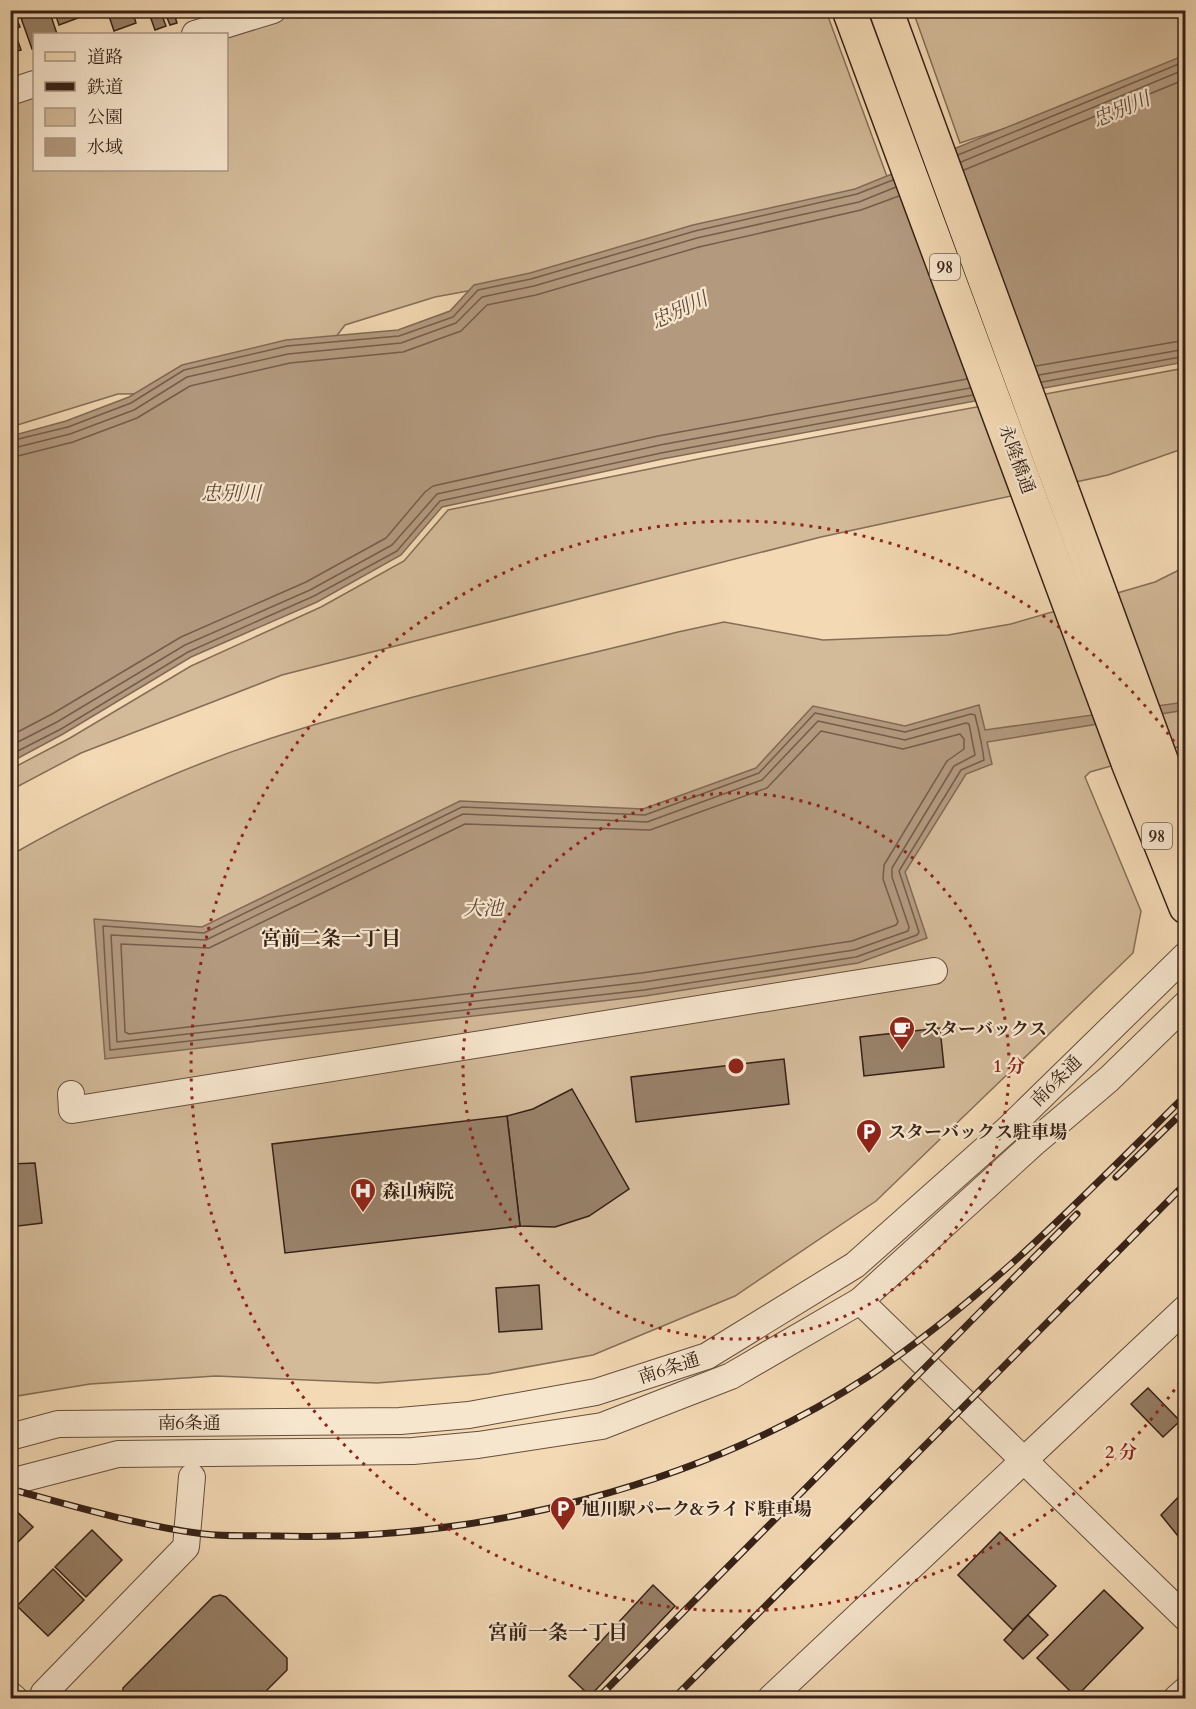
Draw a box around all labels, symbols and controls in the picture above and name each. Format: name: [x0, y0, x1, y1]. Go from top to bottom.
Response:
legend: [33, 33, 228, 171]
text: 道路: [87, 45, 123, 70]
text: 鉄道: [87, 75, 123, 100]
water label: 忠別川: [1088, 85, 1156, 134]
text: 公園: [87, 105, 123, 130]
text: 水域: [87, 135, 123, 160]
road number: 98: [930, 254, 960, 280]
water label: 忠別川: [646, 285, 714, 335]
street label: 永隆橋通: [992, 421, 1041, 497]
water label: 忠別川: [201, 480, 263, 507]
road number: 98: [1142, 823, 1172, 849]
water label: 大池: [463, 895, 505, 922]
district label: 宮前二条一丁目: [261, 925, 401, 952]
cafe icon: スターバックス: [887, 1014, 917, 1052]
place label: スターバックス: [922, 1017, 1047, 1042]
street label: 南6条通: [1025, 1050, 1088, 1113]
text: 1 分: [993, 1054, 1025, 1079]
centre of rings: [726, 1056, 746, 1076]
parking icon: スターバックス駐車場: [854, 1117, 884, 1155]
place label: スターバックス駐車場: [888, 1120, 1067, 1145]
hospital icon: 森山病院: [348, 1176, 378, 1214]
place label: 森山病院: [382, 1179, 454, 1204]
street label: 南6条通: [635, 1347, 703, 1390]
street label: 南6条通: [157, 1411, 221, 1436]
text: 2 分: [1105, 1440, 1137, 1465]
parking icon: 旭川駅パーク&ライド駐車場: [548, 1494, 578, 1532]
place label: 旭川駅パーク&ライド駐車場: [582, 1497, 811, 1522]
district label: 宮前一条一丁目: [488, 1619, 628, 1646]

